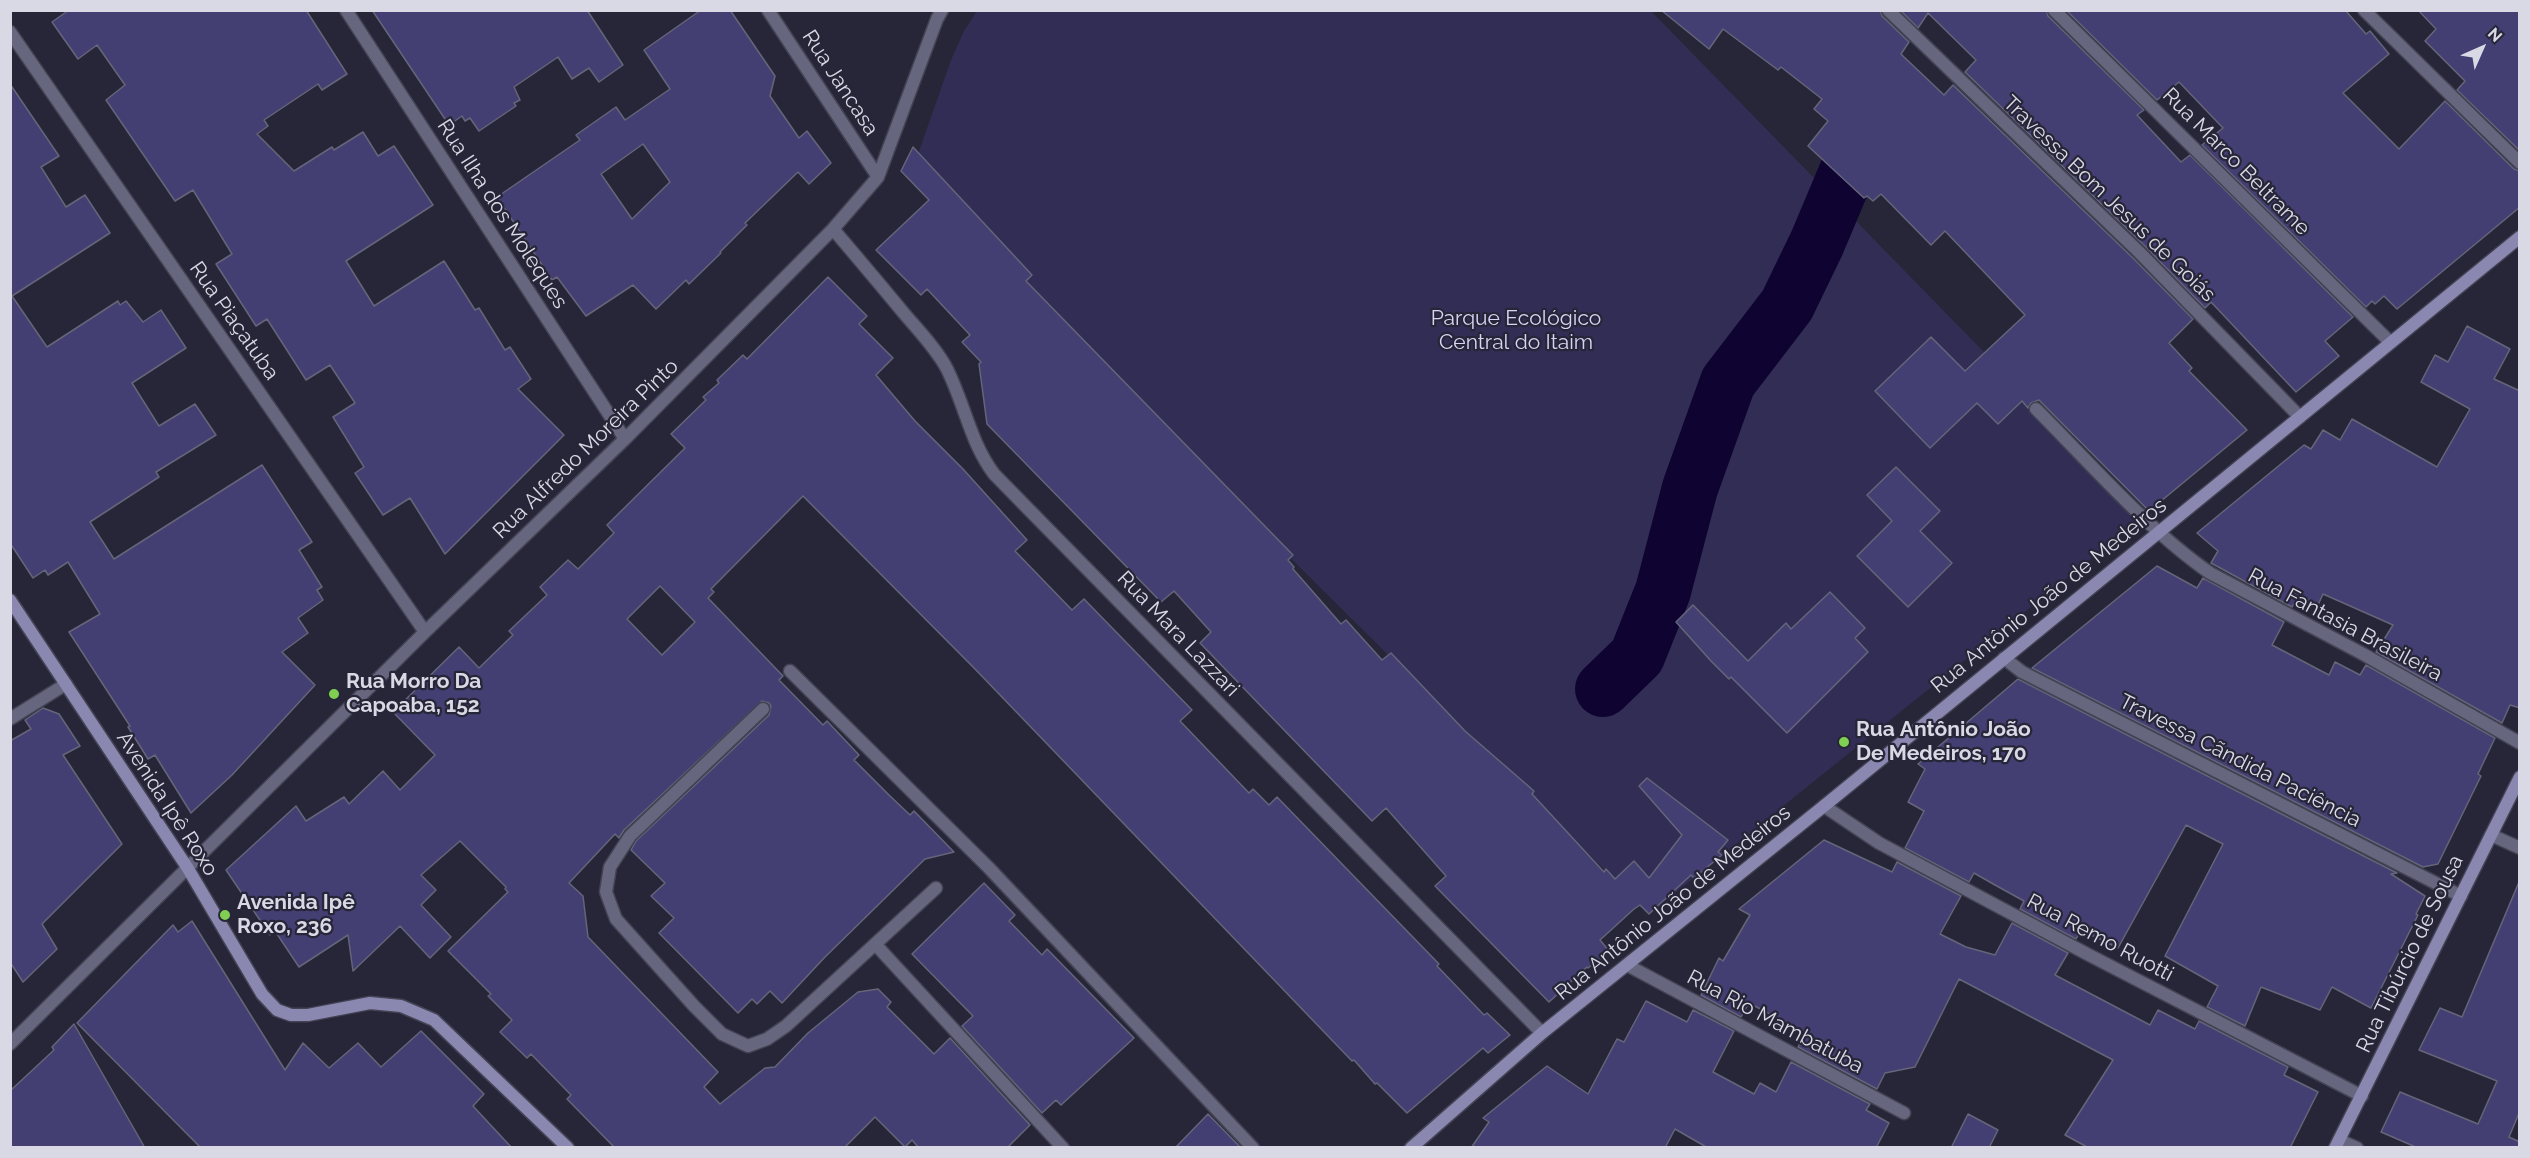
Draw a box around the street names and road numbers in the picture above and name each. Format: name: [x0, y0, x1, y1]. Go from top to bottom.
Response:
street label: Rua Jancasa: [796, 25, 884, 141]
street label: Rua Marco Beltrame: [2157, 83, 2315, 241]
street label: Travessa Bom Jesus de Goiás: [1998, 91, 2220, 307]
street label: Rua Ilha dos Moleques: [431, 115, 573, 313]
street label: Rua Piaçatuba: [184, 257, 284, 385]
street label: Rua Alfredo Moreira Pinto: [488, 354, 684, 544]
street label: Rua Antônio João de Medeiros: [1926, 493, 2172, 699]
street label: Rua Fantasia Brasileira: [2244, 563, 2446, 687]
street label: Rua Mara Lazzari: [1112, 566, 1244, 702]
street label: Travessa Cãndida Paciência: [2115, 689, 2365, 833]
street label: Avenida Ipê Roxo: [111, 727, 223, 881]
street label: Rua Antônio João de Medeiros: [1550, 800, 1796, 1006]
street label: Rua Tibúrcio de Sousa: [2351, 851, 2469, 1057]
street label: Rua Remo Ruotti: [2022, 889, 2178, 987]
street label: Rua Rio Mambatuba: [1682, 965, 1868, 1079]

